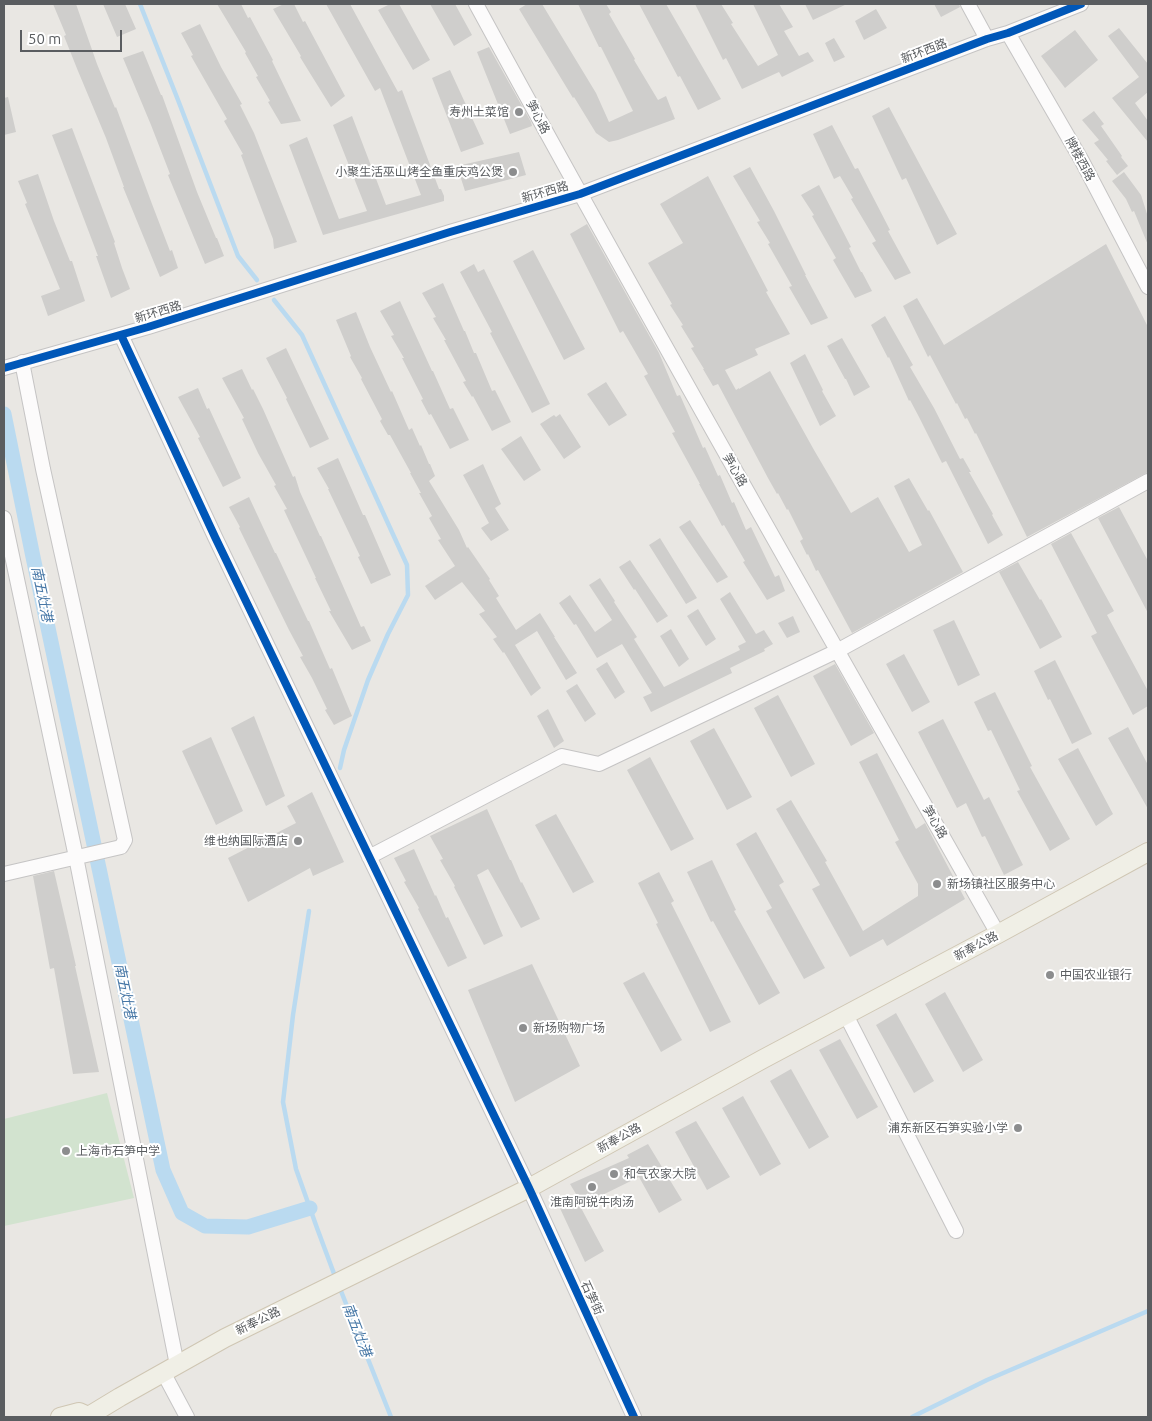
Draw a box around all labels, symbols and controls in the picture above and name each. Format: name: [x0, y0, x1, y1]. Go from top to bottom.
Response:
scale bar: [22, 20, 125, 52]
text: 50 m: [28, 30, 61, 47]
street label: 新环西路: [899, 36, 949, 66]
street label: 笋心路: [523, 98, 553, 136]
place label: 寿州土菜馆: [449, 105, 509, 119]
marker: 寿州土菜馆: [513, 106, 525, 118]
street label: 牌楼西路: [1062, 135, 1098, 183]
place label: 小聚生活巫山烤全鱼重庆鸡公煲: [335, 165, 503, 179]
marker: 小聚生活巫山烤全鱼重庆鸡公煲: [507, 166, 519, 178]
street label: 新环西路: [520, 178, 570, 206]
street label: 新环西路: [133, 298, 183, 326]
street label: 笋心路: [720, 451, 750, 489]
water label: 南五灶港: [28, 565, 56, 623]
street label: 笋心路: [920, 803, 950, 841]
place label: 维也纳国际酒店: [204, 834, 288, 848]
marker: 维也纳国际酒店: [292, 835, 304, 847]
place label: 新场镇社区服务中心: [947, 877, 1055, 891]
marker: 新场镇社区服务中心: [931, 878, 943, 890]
street label: 新奉公路: [951, 928, 1001, 964]
water label: 南五灶港: [111, 962, 139, 1020]
place label: 中国农业银行: [1060, 968, 1132, 982]
marker: 中国农业银行: [1044, 969, 1056, 981]
place label: 新场购物广场: [533, 1021, 605, 1035]
marker: 新场购物广场: [517, 1022, 529, 1034]
street label: 新奉公路: [595, 1120, 643, 1156]
place label: 浦东新区石笋实验小学: [888, 1121, 1008, 1135]
marker: 浦东新区石笋实验小学: [1012, 1122, 1024, 1134]
place label: 上海市石笋中学: [76, 1144, 160, 1158]
marker: 上海市石笋中学: [60, 1145, 72, 1157]
place label: 和气农家大院: [624, 1167, 696, 1181]
marker: 和气农家大院: [608, 1168, 620, 1180]
marker: 淮南阿锐牛肉汤: [586, 1181, 598, 1193]
place label: 淮南阿锐牛肉汤: [550, 1195, 634, 1209]
street label: 石笋街: [578, 1279, 606, 1317]
water label: 南五灶港: [339, 1301, 375, 1359]
street label: 新奉公路: [233, 1304, 283, 1338]

